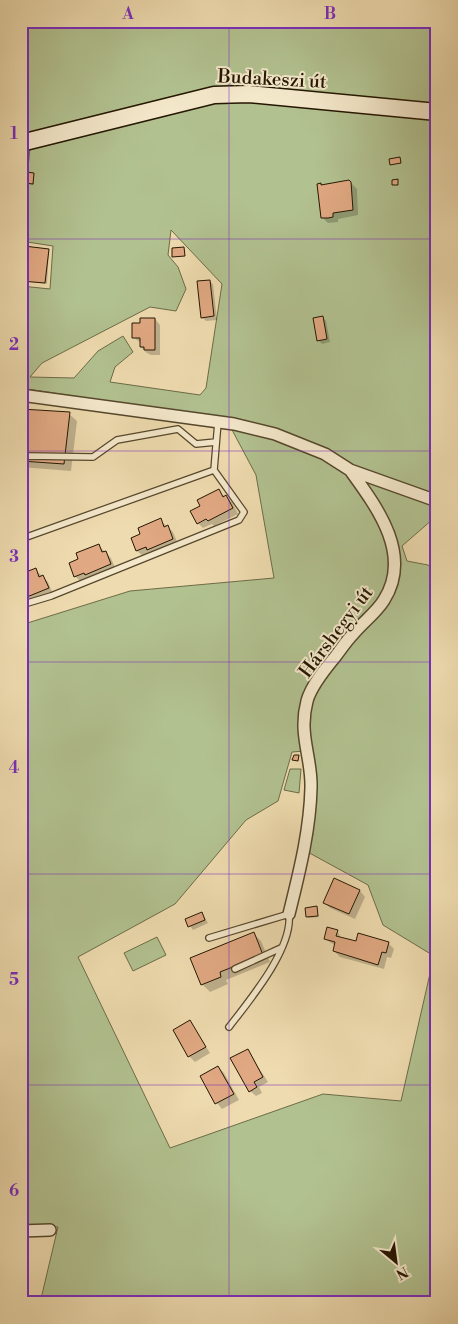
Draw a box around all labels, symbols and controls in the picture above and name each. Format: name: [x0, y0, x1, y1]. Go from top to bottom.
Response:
text: A: [121, 4, 134, 24]
text: B: [324, 4, 336, 24]
street label: Budakeszi út: [216, 64, 327, 94]
text: 1: [10, 124, 18, 144]
text: 2: [9, 335, 19, 355]
text: 3: [9, 547, 19, 567]
street label: Hárshegyi út: [294, 581, 379, 683]
text: 4: [9, 758, 20, 778]
text: 5: [9, 970, 19, 990]
text: 6: [9, 1181, 19, 1201]
north arrow: [370, 1236, 420, 1286]
text: N: [393, 1262, 411, 1283]

